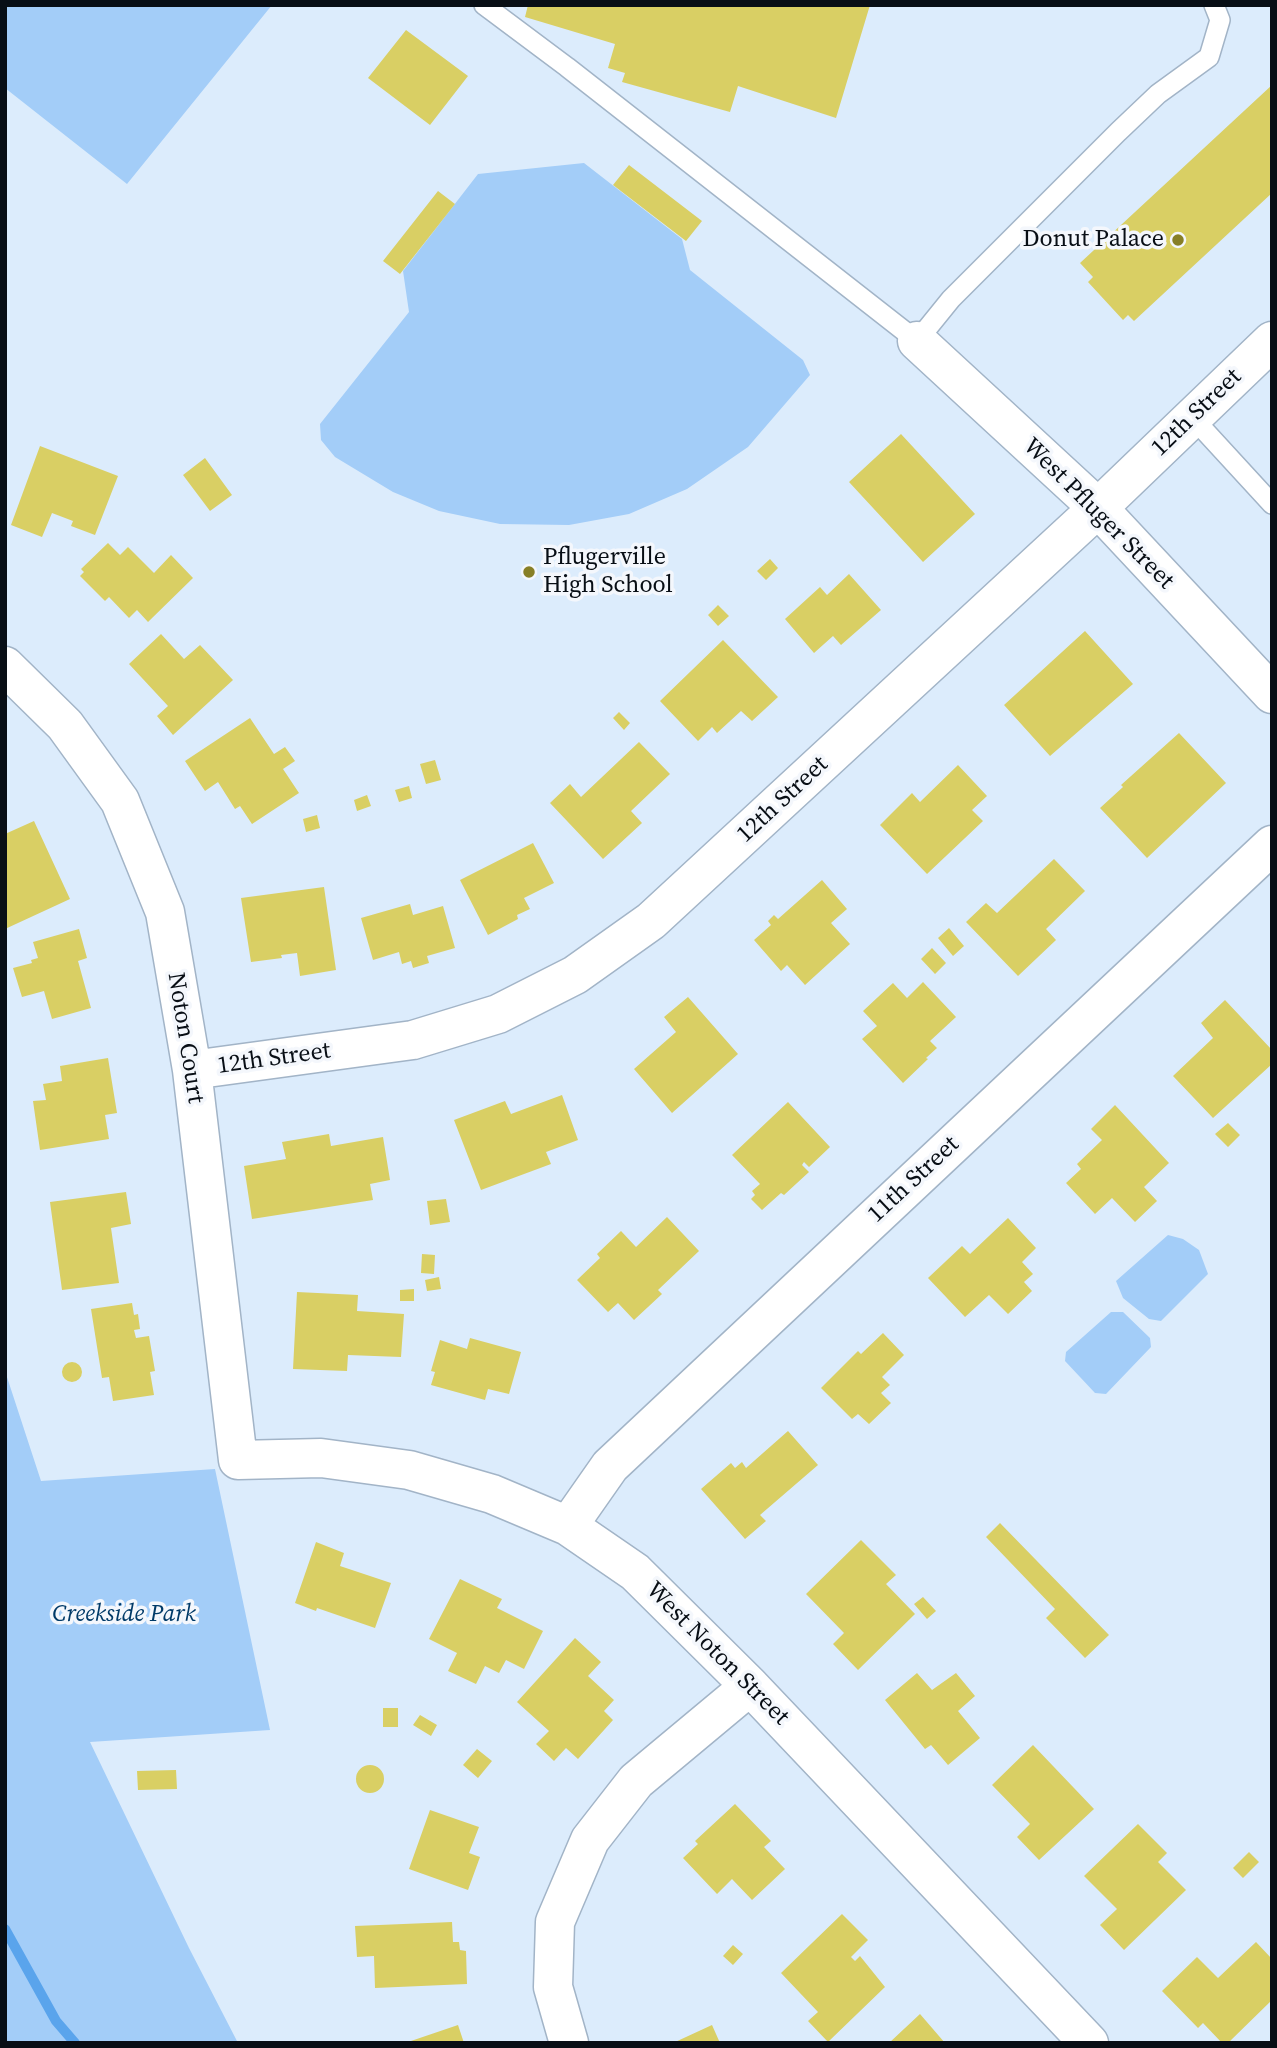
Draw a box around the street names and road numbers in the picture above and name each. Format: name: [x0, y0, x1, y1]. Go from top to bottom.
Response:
street label: 12th Street: [1146, 363, 1248, 463]
street label: West Pfluger Street: [1016, 432, 1180, 596]
street label: 12th Street: [732, 751, 834, 849]
street label: Noton Court: [160, 971, 210, 1105]
street label: 12th Street: [216, 1037, 332, 1081]
street label: 11th Street: [863, 1131, 965, 1229]
street label: West Noton Street: [639, 1576, 795, 1732]

